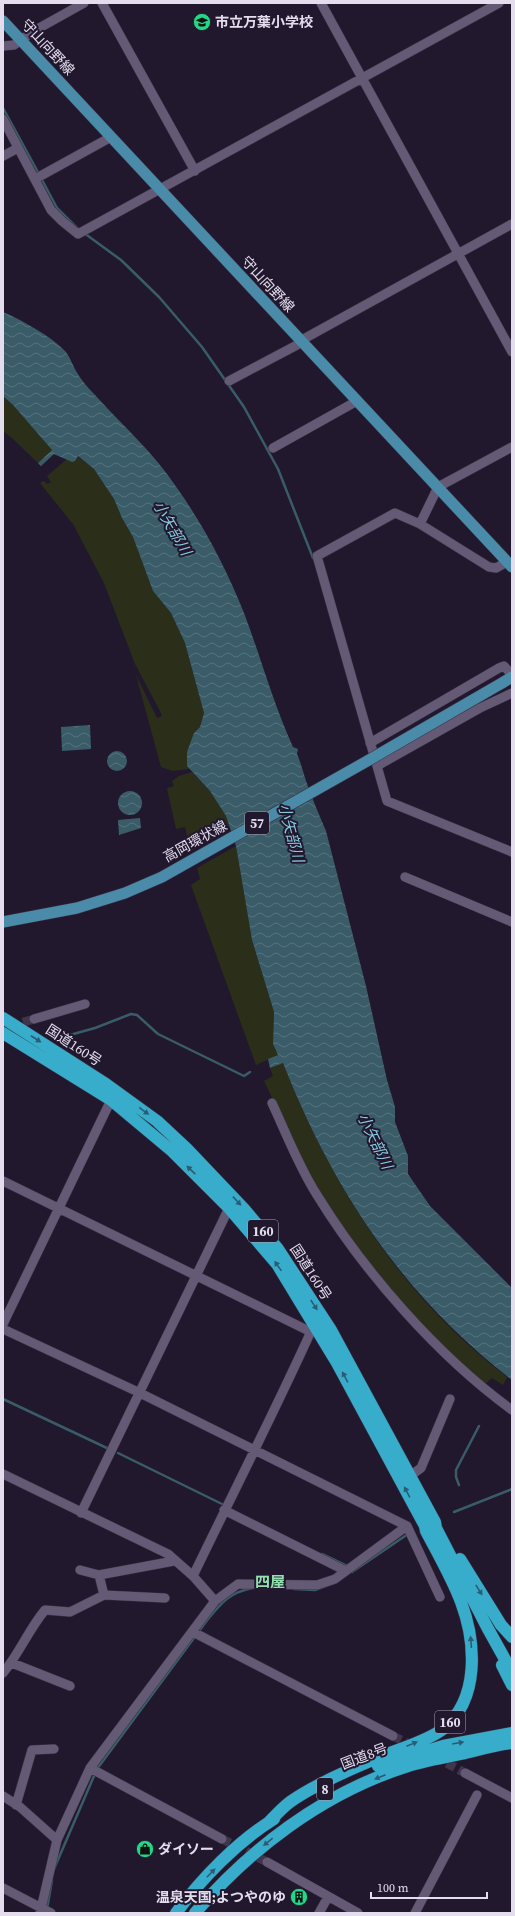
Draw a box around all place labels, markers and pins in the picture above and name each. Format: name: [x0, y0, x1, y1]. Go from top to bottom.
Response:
school or university icon: 市立万葉小学校: [192, 12, 212, 32]
place label: 市立万葉小学校: [215, 12, 313, 32]
shop icon: ダイソー: [135, 1839, 155, 1859]
place label: ダイソー: [158, 1839, 214, 1859]
place label: 温泉天国;よつやのゆ: [156, 1887, 286, 1907]
building icon: 温泉天国;よつやのゆ: [289, 1887, 309, 1907]

